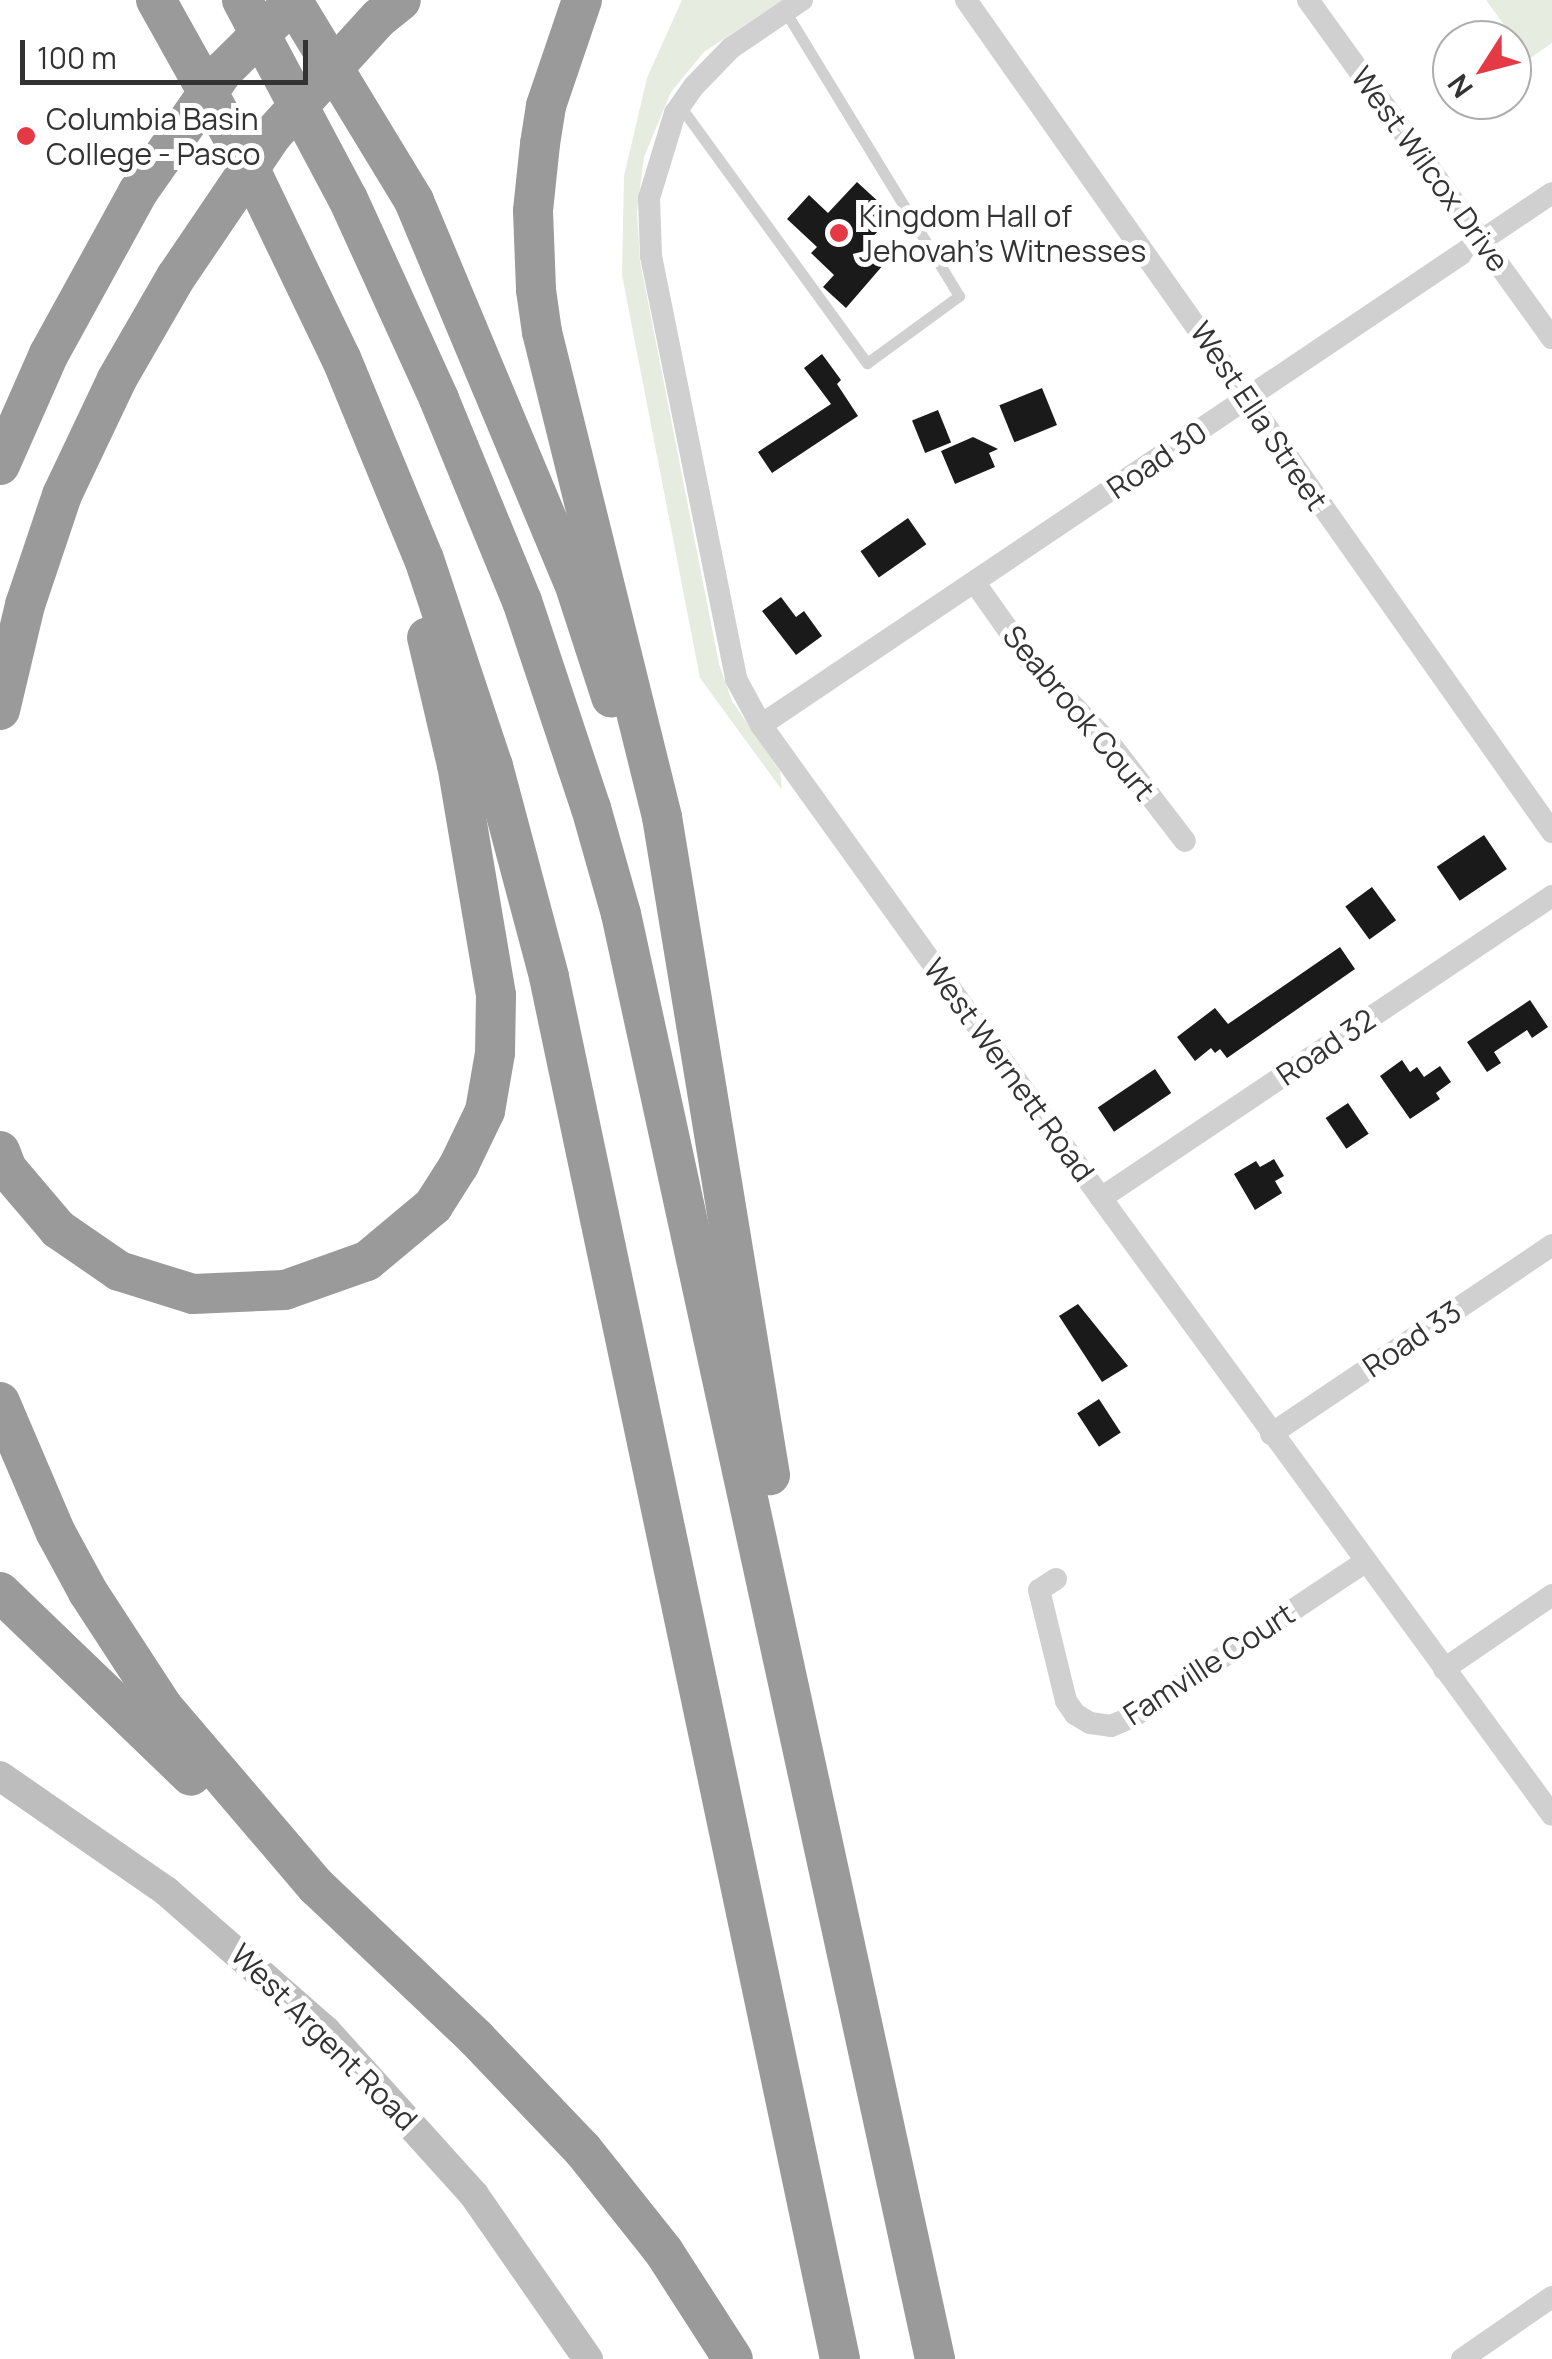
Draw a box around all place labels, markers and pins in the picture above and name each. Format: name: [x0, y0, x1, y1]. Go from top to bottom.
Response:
place label: Columbia Basin College - Pasco: [46, 101, 260, 172]
marker: Columbia Basin College - Pasco: [15, 125, 37, 147]
place label: Kingdom Hall of Jehovah's Witnesses: [859, 198, 1146, 268]
marker: Kingdom Hall of Jehovah's Witnesses: [828, 222, 850, 244]

